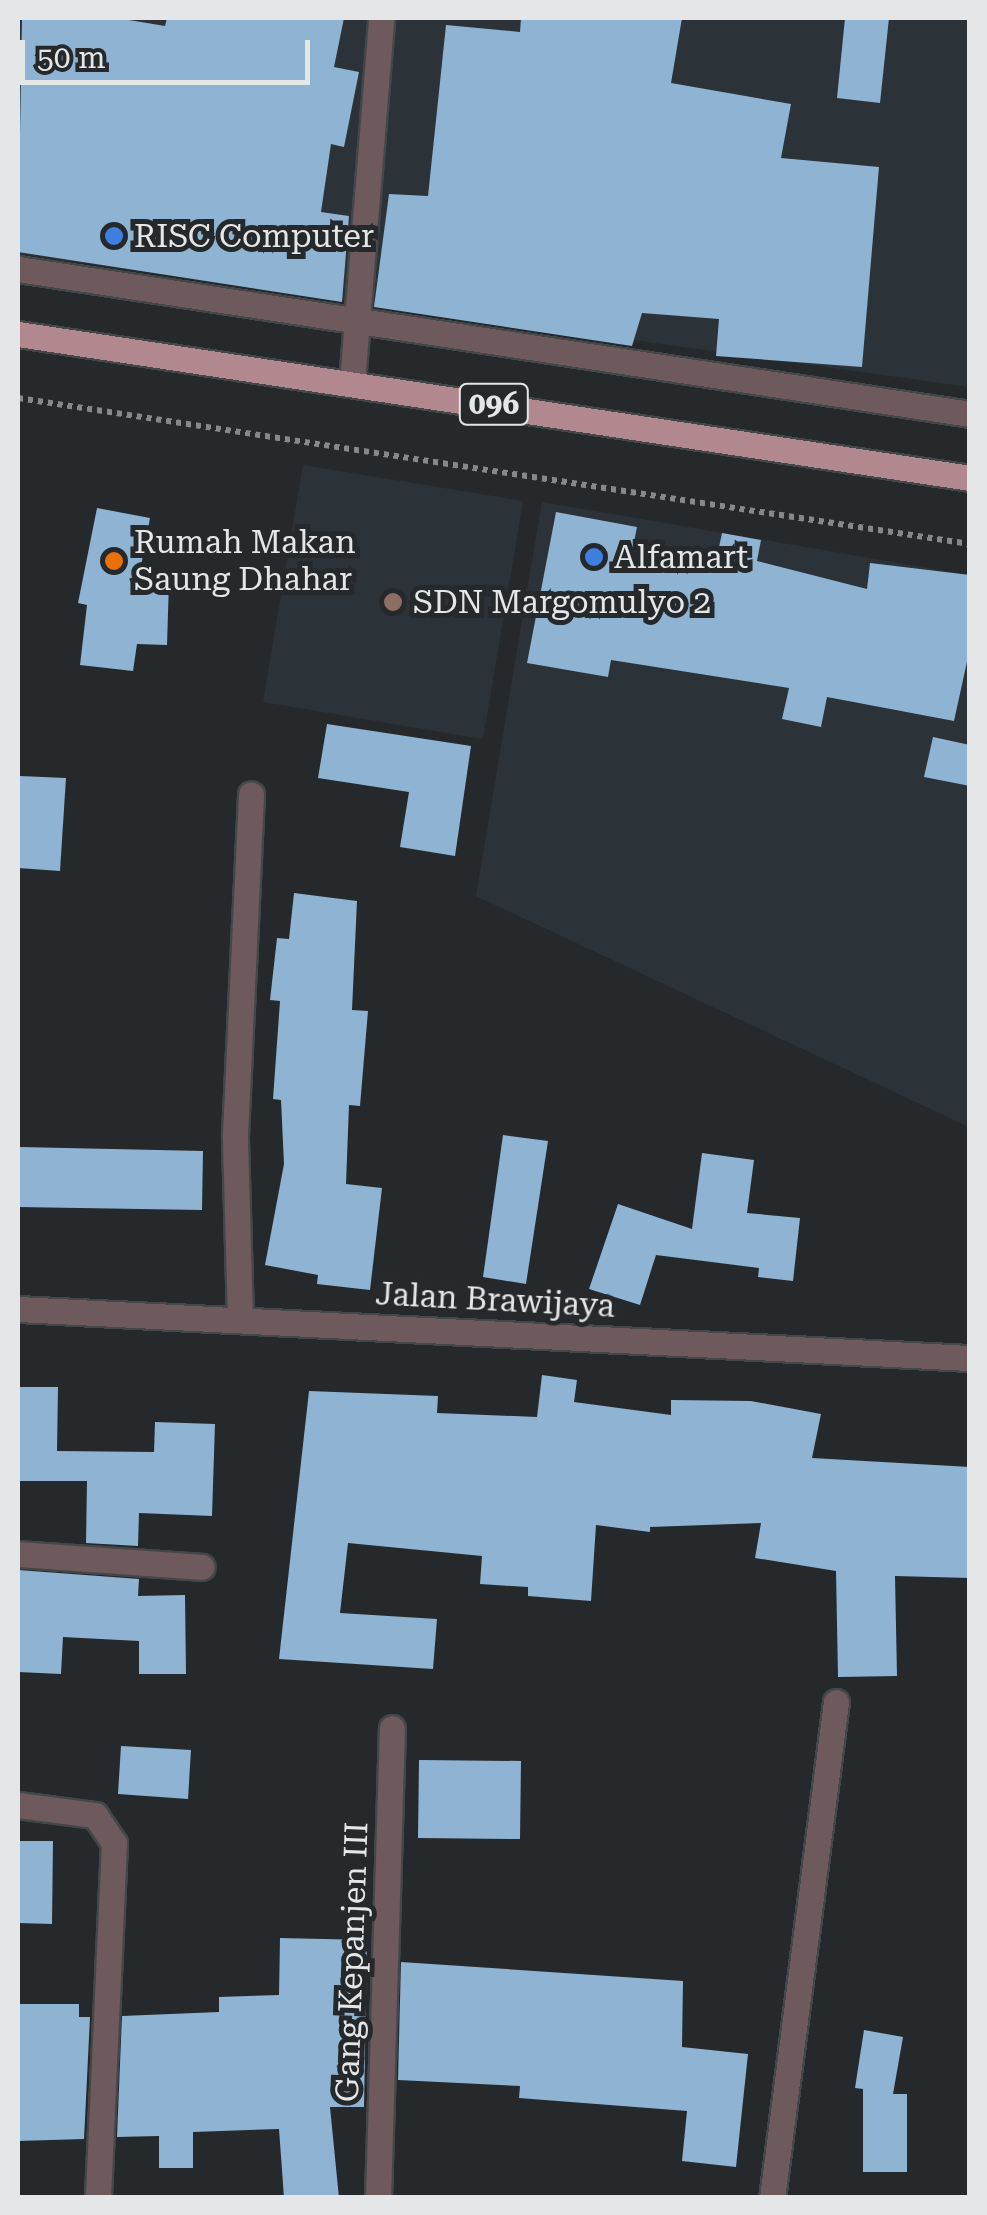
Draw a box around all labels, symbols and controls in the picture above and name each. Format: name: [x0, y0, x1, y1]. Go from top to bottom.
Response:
scale bar: [25, 20, 315, 82]
text: 50 m: [37, 40, 106, 75]
place label: RISC Computer: [134, 217, 374, 255]
marker: RISC Computer: [103, 225, 125, 247]
road number: 096: [456, 379, 532, 429]
place label: Rumah Makan Saung Dhahar: [134, 524, 356, 599]
place label: Alfamart: [614, 538, 748, 576]
marker: Alfamart: [583, 546, 605, 568]
marker: Rumah Makan Saung Dhahar: [103, 550, 125, 572]
place label: SDN Margomulyo 2: [413, 583, 711, 621]
marker: SDN Margomulyo 2: [382, 591, 404, 613]
street label: Jalan Brawijaya: [374, 1275, 616, 1325]
street label: Gang Kepanjen III: [328, 1821, 376, 2103]

